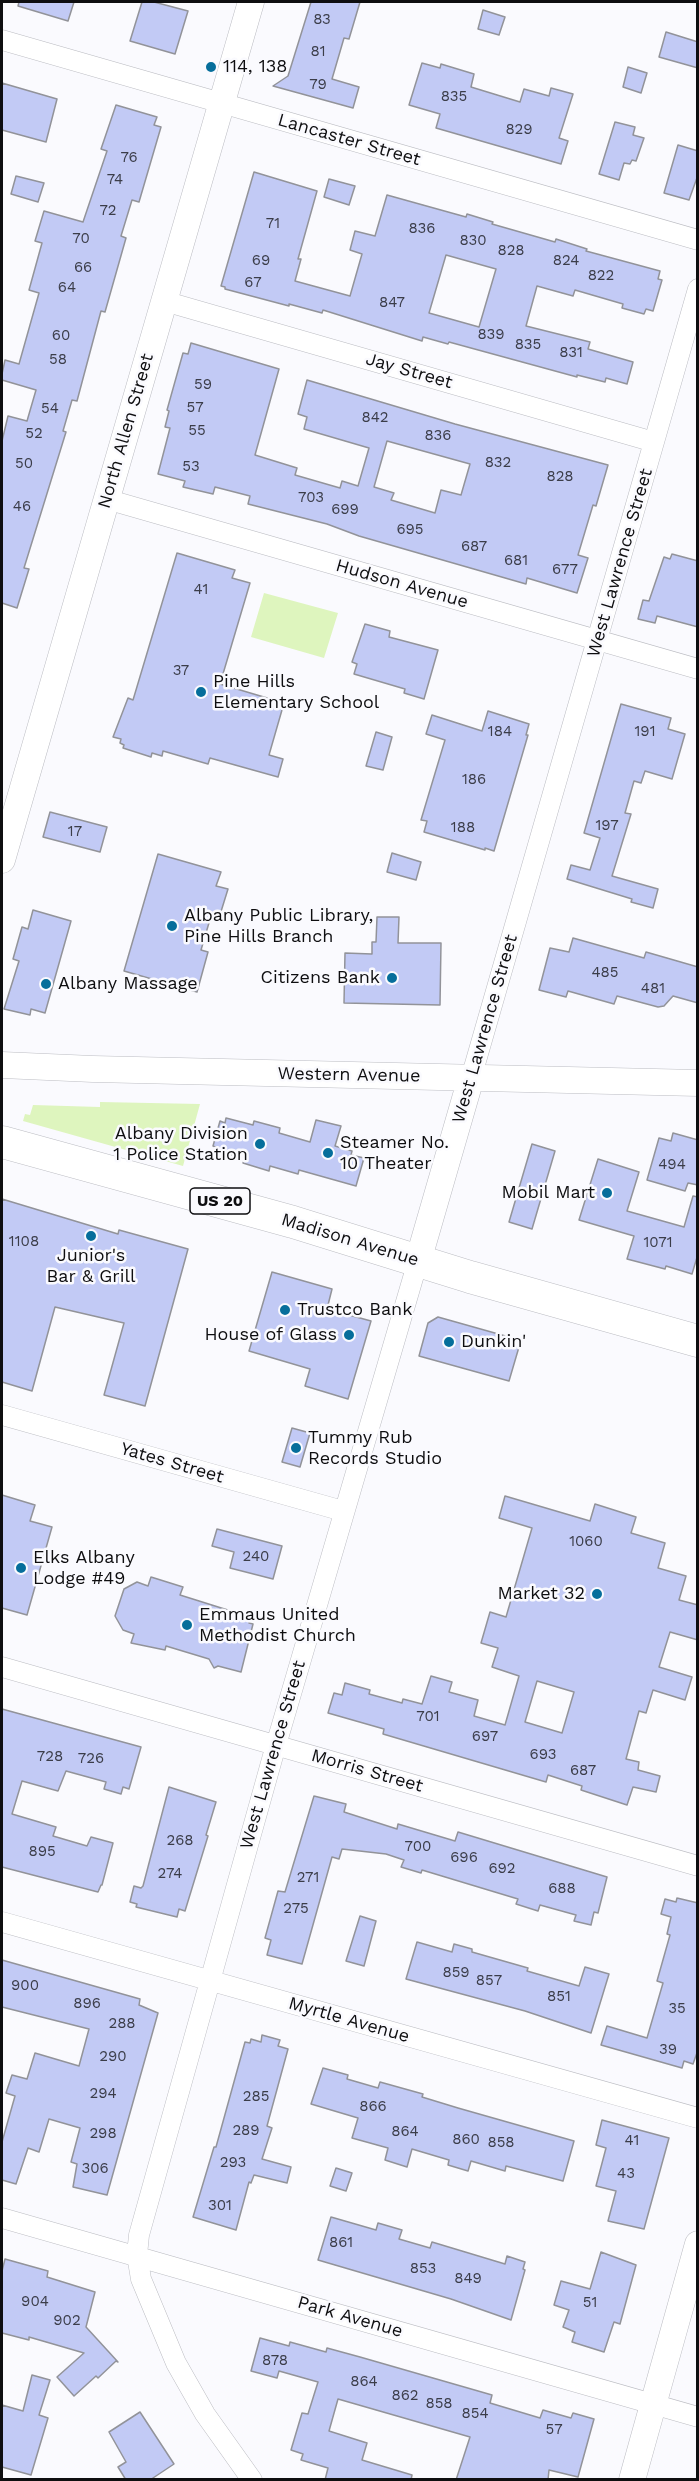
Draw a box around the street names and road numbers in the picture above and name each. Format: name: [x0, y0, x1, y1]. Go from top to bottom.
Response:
street label: Lancaster Street: [275, 109, 423, 171]
street label: Jay Street: [363, 348, 455, 394]
street label: North Allen Street: [94, 351, 158, 511]
street label: West Lawrence Street: [583, 466, 657, 660]
street label: Hudson Avenue: [333, 555, 471, 613]
street label: West Lawrence Street: [448, 932, 522, 1126]
street label: Western Avenue: [277, 1063, 421, 1087]
road number: US 20: [190, 1188, 250, 1214]
street label: Madison Avenue: [279, 1209, 421, 1271]
street label: Yates Street: [118, 1438, 226, 1488]
street label: West Lawrence Street: [236, 1658, 310, 1852]
street label: Morris Street: [309, 1745, 425, 1797]
street label: Myrtle Avenue: [286, 1992, 412, 2048]
street label: Park Avenue: [295, 2292, 405, 2342]

